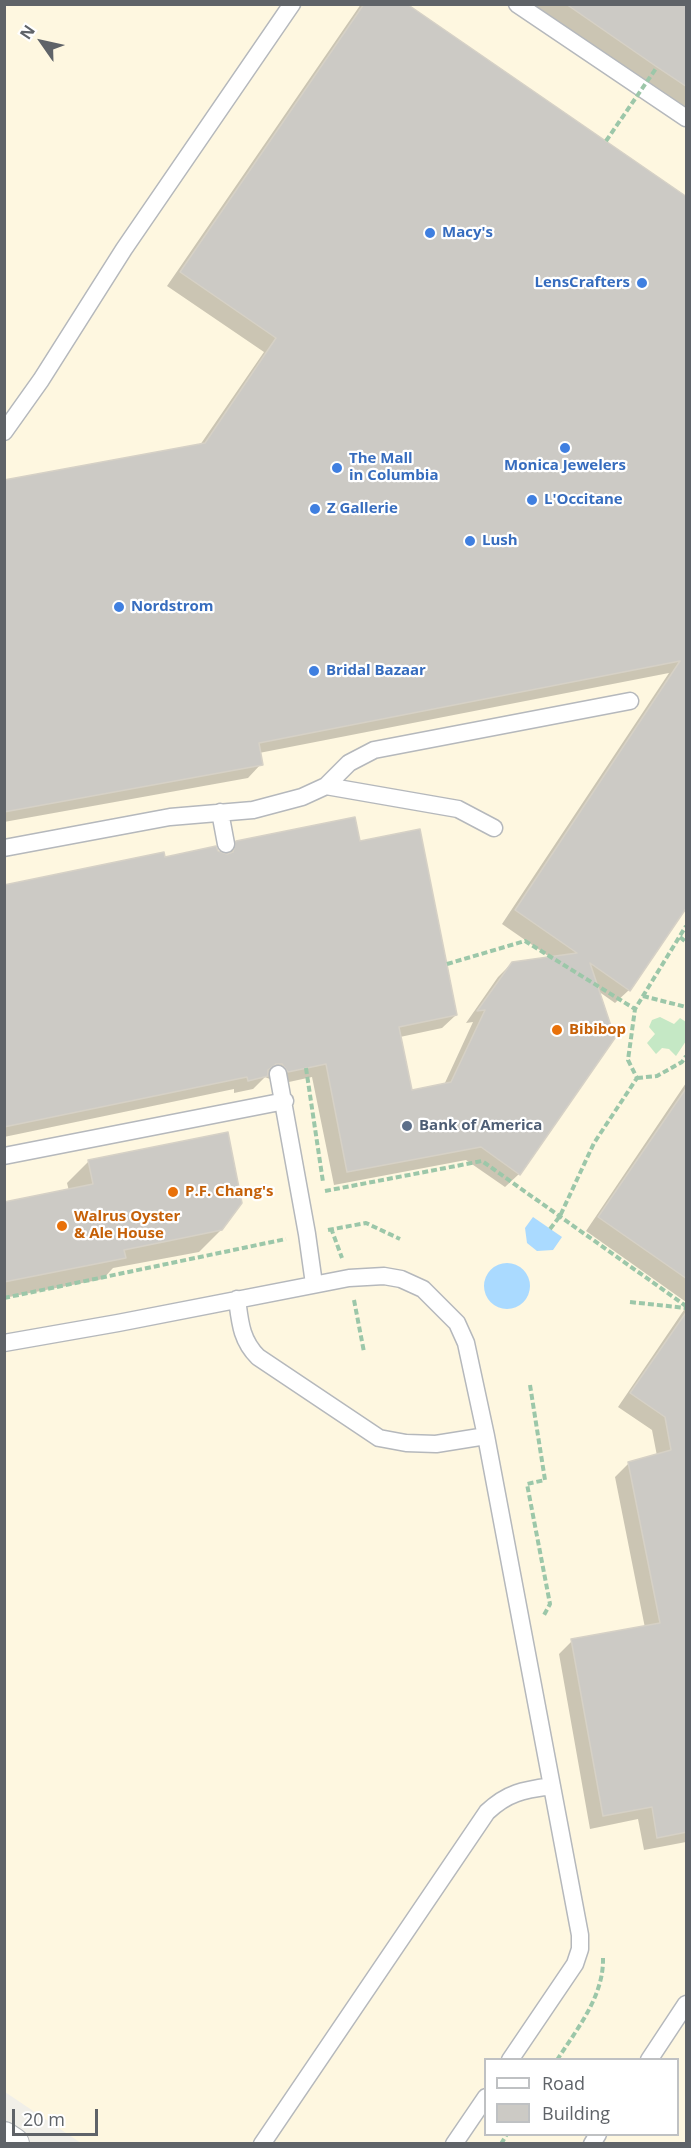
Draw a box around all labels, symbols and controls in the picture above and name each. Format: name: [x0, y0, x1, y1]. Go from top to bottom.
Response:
north arrow: [12, 12, 72, 72]
text: N: [14, 20, 40, 43]
place label: Macy's: [442, 224, 493, 242]
marker: Macy's: [423, 226, 437, 240]
place label: LensCrafters: [534, 274, 630, 292]
marker: LensCrafters: [635, 276, 649, 290]
marker: Monica Jewelers: [558, 441, 572, 455]
place label: The Mall in Columbia: [349, 450, 438, 485]
place label: Monica Jewelers: [504, 457, 626, 475]
marker: The Mall in Columbia: [330, 461, 344, 475]
place label: L'Occitane: [544, 491, 623, 509]
marker: L'Occitane: [525, 493, 539, 507]
place label: Z Gallerie: [327, 500, 398, 518]
marker: Z Gallerie: [308, 502, 322, 516]
place label: Lush: [482, 532, 518, 550]
marker: Lush: [463, 534, 477, 548]
place label: Nordstrom: [131, 598, 214, 616]
marker: Nordstrom: [112, 600, 126, 614]
place label: Bridal Bazaar: [326, 662, 426, 680]
marker: Bridal Bazaar: [307, 664, 321, 678]
place label: Bibibop: [569, 1021, 626, 1039]
marker: Bibibop: [550, 1023, 564, 1037]
place label: Bank of America: [419, 1117, 542, 1135]
marker: Bank of America: [400, 1119, 414, 1133]
place label: P.F. Chang's: [185, 1183, 273, 1201]
marker: P.F. Chang's: [166, 1185, 180, 1199]
place label: Walrus Oyster & Ale House: [74, 1208, 180, 1243]
marker: Walrus Oyster & Ale House: [55, 1219, 69, 1233]
legend: [484, 2058, 679, 2136]
text: Road: [542, 2071, 585, 2095]
scale bar: [15, 2097, 100, 2135]
text: Building: [542, 2101, 610, 2125]
text: 20 m: [23, 2107, 65, 2131]

